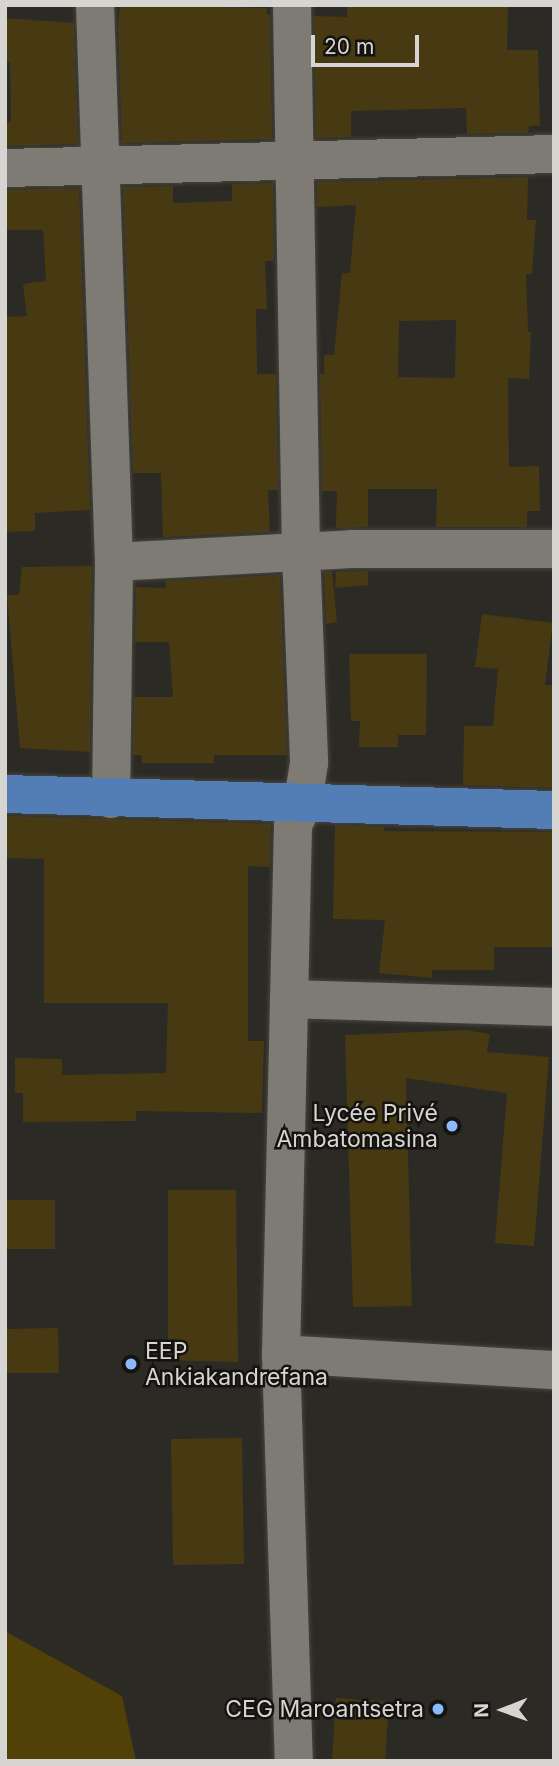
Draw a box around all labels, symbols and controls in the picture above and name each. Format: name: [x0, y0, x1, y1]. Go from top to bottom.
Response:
scale bar: [314, 21, 422, 65]
text: 20 m: [324, 34, 374, 59]
place label: Lycée Privé Ambatomasina: [276, 1099, 438, 1153]
marker: Lycée Privé Ambatomasina: [444, 1118, 460, 1134]
place label: EEP Ankiakandrefana: [145, 1337, 328, 1391]
marker: EEP Ankiakandrefana: [123, 1356, 139, 1372]
north arrow: [468, 1675, 538, 1745]
place label: CEG Maroantsetra: [225, 1695, 424, 1723]
marker: CEG Maroantsetra: [430, 1701, 446, 1717]
text: N: [470, 1703, 493, 1718]

